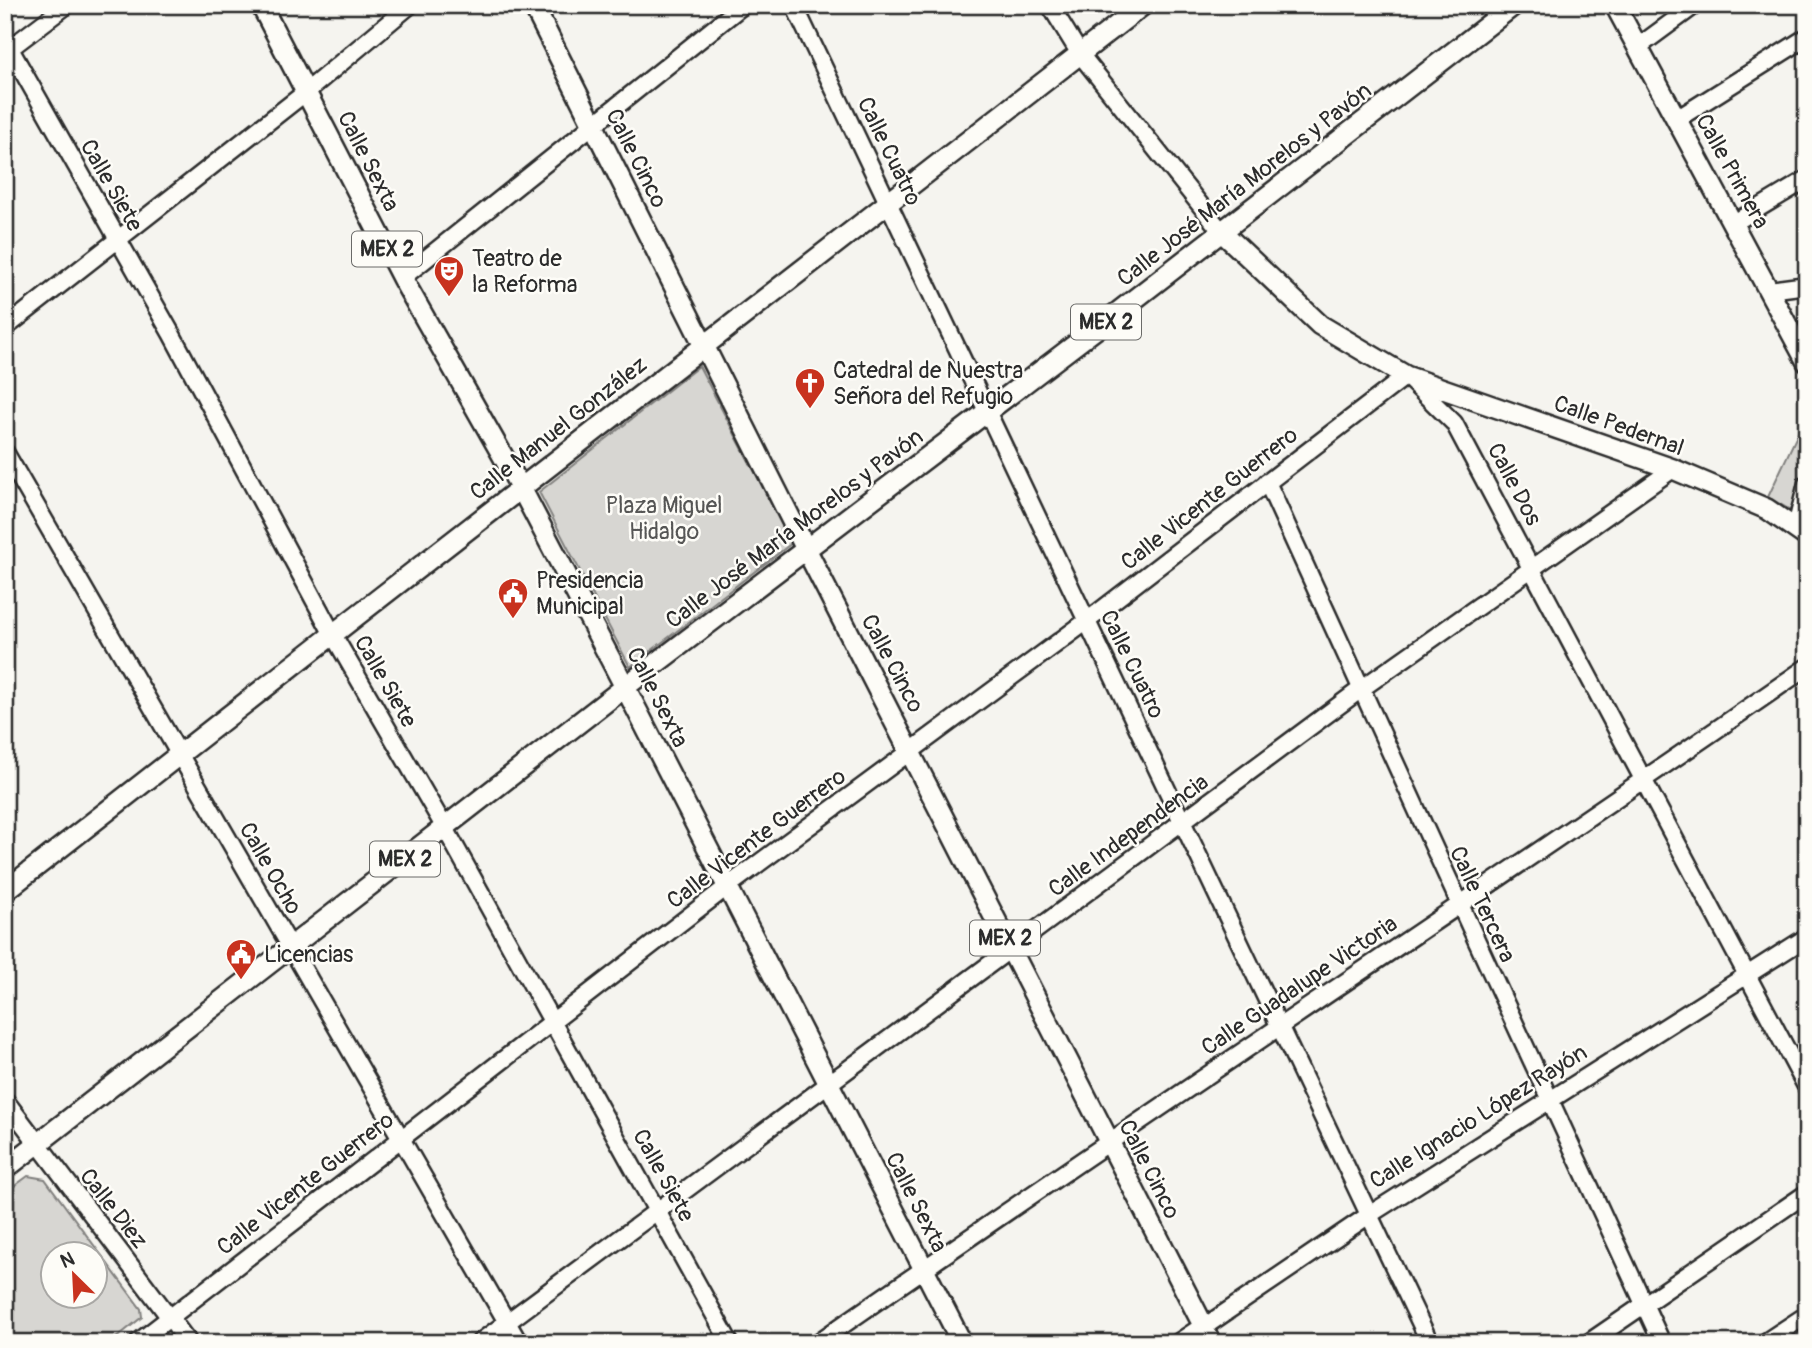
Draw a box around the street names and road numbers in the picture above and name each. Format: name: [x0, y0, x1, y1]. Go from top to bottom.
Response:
street label: Calle José María Morelos y Pavón: [1111, 76, 1377, 293]
street label: Calle Cuatro: [851, 92, 928, 210]
street label: Calle Cinco: [599, 104, 674, 213]
street label: Calle Sexta: [331, 106, 406, 216]
street label: Calle Primera: [1689, 109, 1776, 234]
street label: Calle Siete: [74, 134, 150, 237]
road number: MEX 2: [352, 232, 422, 266]
road number: MEX 2: [1071, 304, 1141, 340]
street label: Calle Manuel González: [464, 350, 653, 507]
street label: Calle Pedernal: [1550, 389, 1688, 462]
street label: Calle Vicente Guerrero: [1115, 420, 1304, 576]
street label: Calle José María Morelos y Pavón: [660, 422, 929, 635]
street label: Calle Dos: [1481, 438, 1548, 530]
street label: Calle Cuatro: [1094, 605, 1171, 723]
street label: Calle Cinco: [855, 609, 931, 717]
street label: Calle Siete: [348, 630, 424, 733]
street label: Calle Sexta: [620, 642, 695, 752]
street label: Calle Vicente Guerrero: [661, 762, 851, 915]
street label: Calle Independencia: [1042, 767, 1214, 903]
street label: Calle Ocho: [233, 817, 309, 919]
street label: Calle Tercera: [1443, 841, 1522, 967]
road number: MEX 2: [370, 842, 440, 876]
street label: Calle Guadalupe Victoria: [1196, 909, 1403, 1062]
road number: MEX 2: [970, 920, 1040, 956]
street label: Calle Ignacio López Rayón: [1364, 1038, 1592, 1195]
street label: Calle Vicente Guerrero: [211, 1105, 400, 1261]
street label: Calle Cinco: [1112, 1115, 1187, 1224]
street label: Calle Siete: [626, 1124, 701, 1227]
street label: Calle Sexta: [879, 1147, 954, 1257]
street label: Calle Diez: [73, 1162, 154, 1254]

